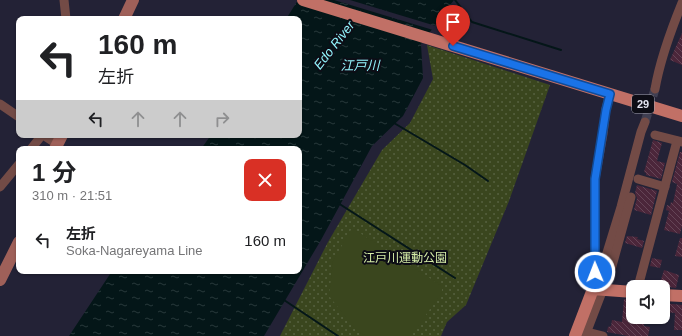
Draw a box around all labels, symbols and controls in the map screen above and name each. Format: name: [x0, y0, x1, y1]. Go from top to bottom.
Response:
pin: [436, 5, 470, 46]
icon: arrive: [442, 11, 464, 33]
water label: Edo River: [311, 17, 358, 72]
text: 160 m: [98, 29, 177, 60]
icon: left: [32, 32, 84, 84]
water label: 江戸川: [340, 58, 381, 73]
text: 左折: [98, 67, 134, 87]
road number: 29: [632, 95, 654, 113]
icon: left: [85, 108, 107, 130]
icon: ahead: [127, 108, 149, 130]
icon: ahead: [169, 108, 191, 130]
icon: right: [211, 108, 233, 130]
text: 1 分: [32, 159, 76, 186]
button: close: [244, 159, 286, 201]
text: 310 m · 21:51: [32, 188, 112, 203]
text: 左折: [66, 225, 96, 242]
icon: left: [32, 229, 54, 251]
text: 160 m: [244, 232, 286, 249]
text: Soka-Nagareyama Line: [66, 243, 203, 258]
park label: 江戸川運動公園: [363, 251, 447, 265]
position arrow: [574, 251, 616, 293]
map controls: [626, 280, 670, 324]
button: sound: [626, 280, 670, 324]

